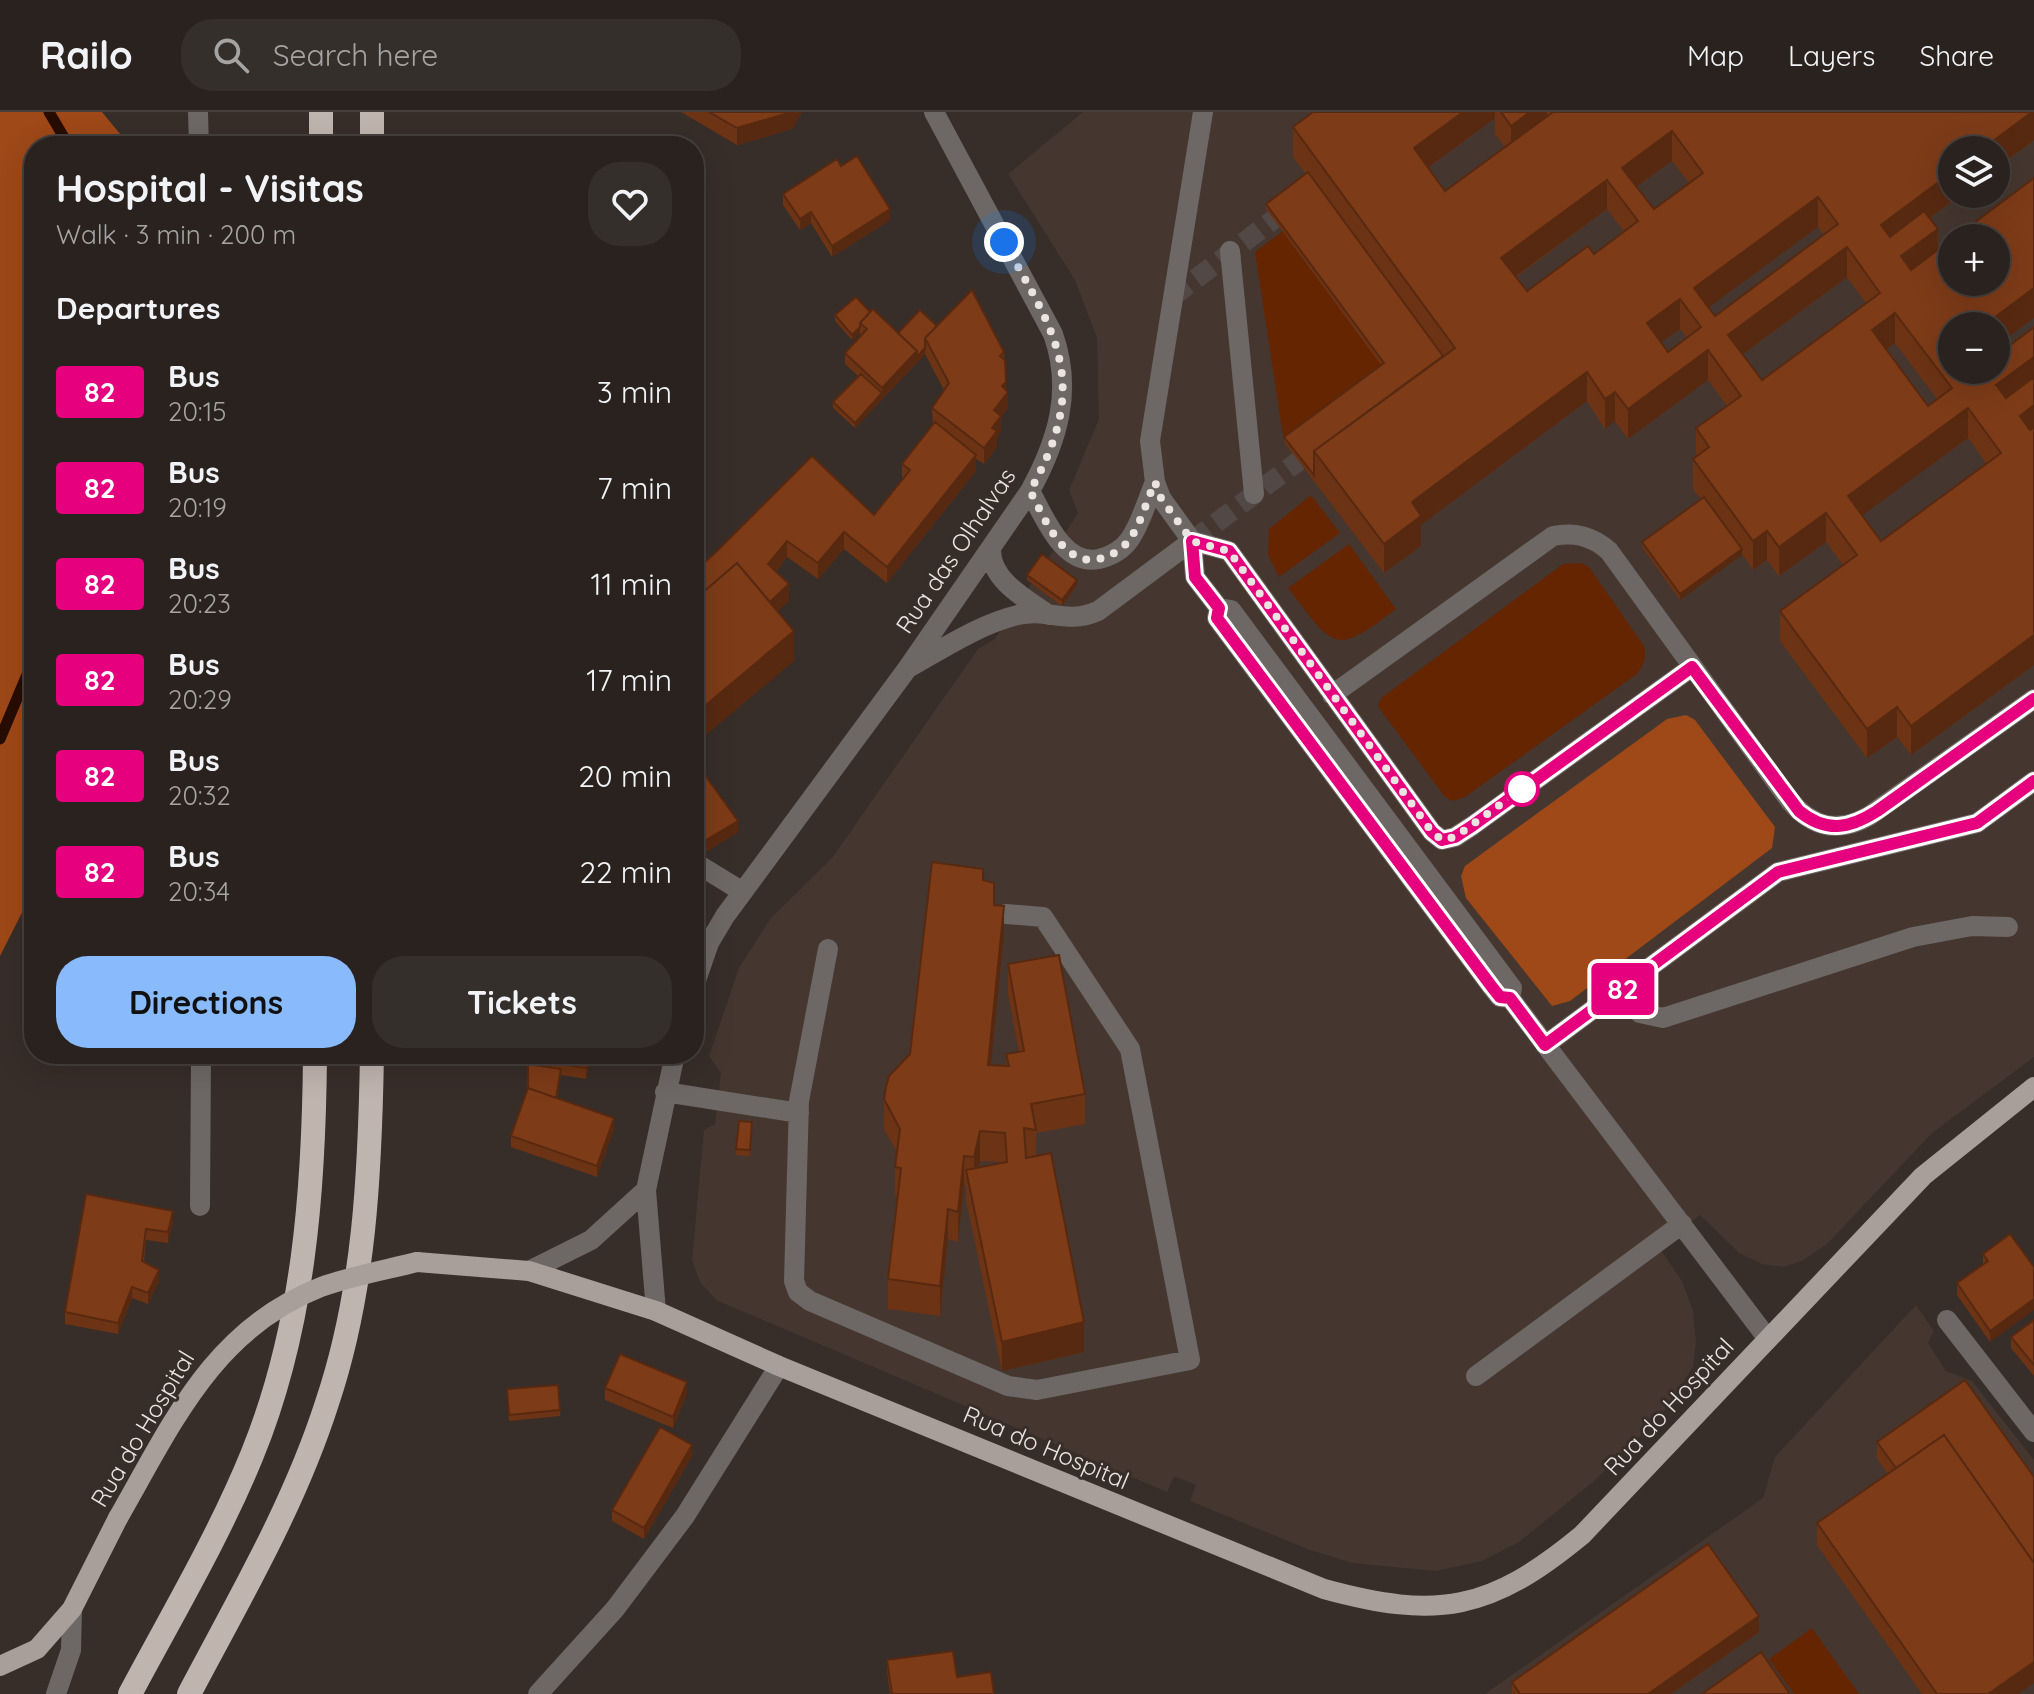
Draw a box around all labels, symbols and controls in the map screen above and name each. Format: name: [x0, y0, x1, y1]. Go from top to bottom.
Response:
search box: [181, 19, 741, 91]
text: Railo: [40, 31, 133, 79]
icon: search: [209, 33, 253, 77]
text: Search here: [273, 36, 438, 74]
text: Map: [1687, 38, 1744, 73]
text: Layers: [1788, 38, 1875, 73]
text: Share: [1919, 38, 1994, 73]
map controls: [1938, 136, 2010, 384]
button: layers: [1938, 136, 2010, 208]
button: heart: [588, 162, 672, 246]
text: Hospital - Visitas: [56, 164, 364, 212]
text: Walk · 3 min · 200 m: [56, 218, 296, 251]
your location: [984, 222, 1024, 262]
button: +: [1938, 224, 2010, 296]
text: Departures: [56, 289, 221, 327]
button: −: [1938, 312, 2010, 384]
text: Bus: [168, 357, 220, 395]
text: 3 min: [597, 373, 672, 411]
text: 82: [84, 374, 116, 409]
text: 20:15: [168, 395, 227, 428]
text: Bus: [168, 453, 220, 491]
street label: Rua das Olhalvas: [889, 462, 1022, 639]
text: 7 min: [597, 469, 672, 507]
text: 82: [84, 470, 116, 505]
text: 20:19: [168, 491, 227, 524]
text: Bus: [168, 549, 220, 587]
text: 11 min: [590, 565, 672, 603]
text: 82: [84, 566, 116, 601]
text: 20:23: [168, 587, 231, 620]
text: Bus: [168, 645, 220, 683]
text: 17 min: [586, 661, 672, 699]
text: 82: [84, 662, 116, 697]
text: 20:29: [168, 683, 232, 716]
text: Bus: [168, 741, 220, 779]
text: 20 min: [578, 757, 672, 795]
text: 82: [84, 758, 116, 793]
unlabelled marker: [1505, 772, 1539, 806]
text: 20:32: [168, 779, 231, 812]
text: Bus: [168, 837, 220, 875]
text: 22 min: [579, 853, 672, 891]
text: 82: [84, 854, 116, 889]
text: 20:34: [168, 875, 230, 908]
button: Directions: [56, 956, 356, 1048]
button: Tickets: [372, 956, 672, 1048]
line badge: 82: [1587, 963, 1659, 1015]
text: 82: [1607, 971, 1639, 1006]
street label: Rua do Hospital: [1597, 1331, 1740, 1481]
street label: Rua do Hospital: [84, 1345, 201, 1512]
street label: Rua do Hospital: [959, 1399, 1134, 1495]

